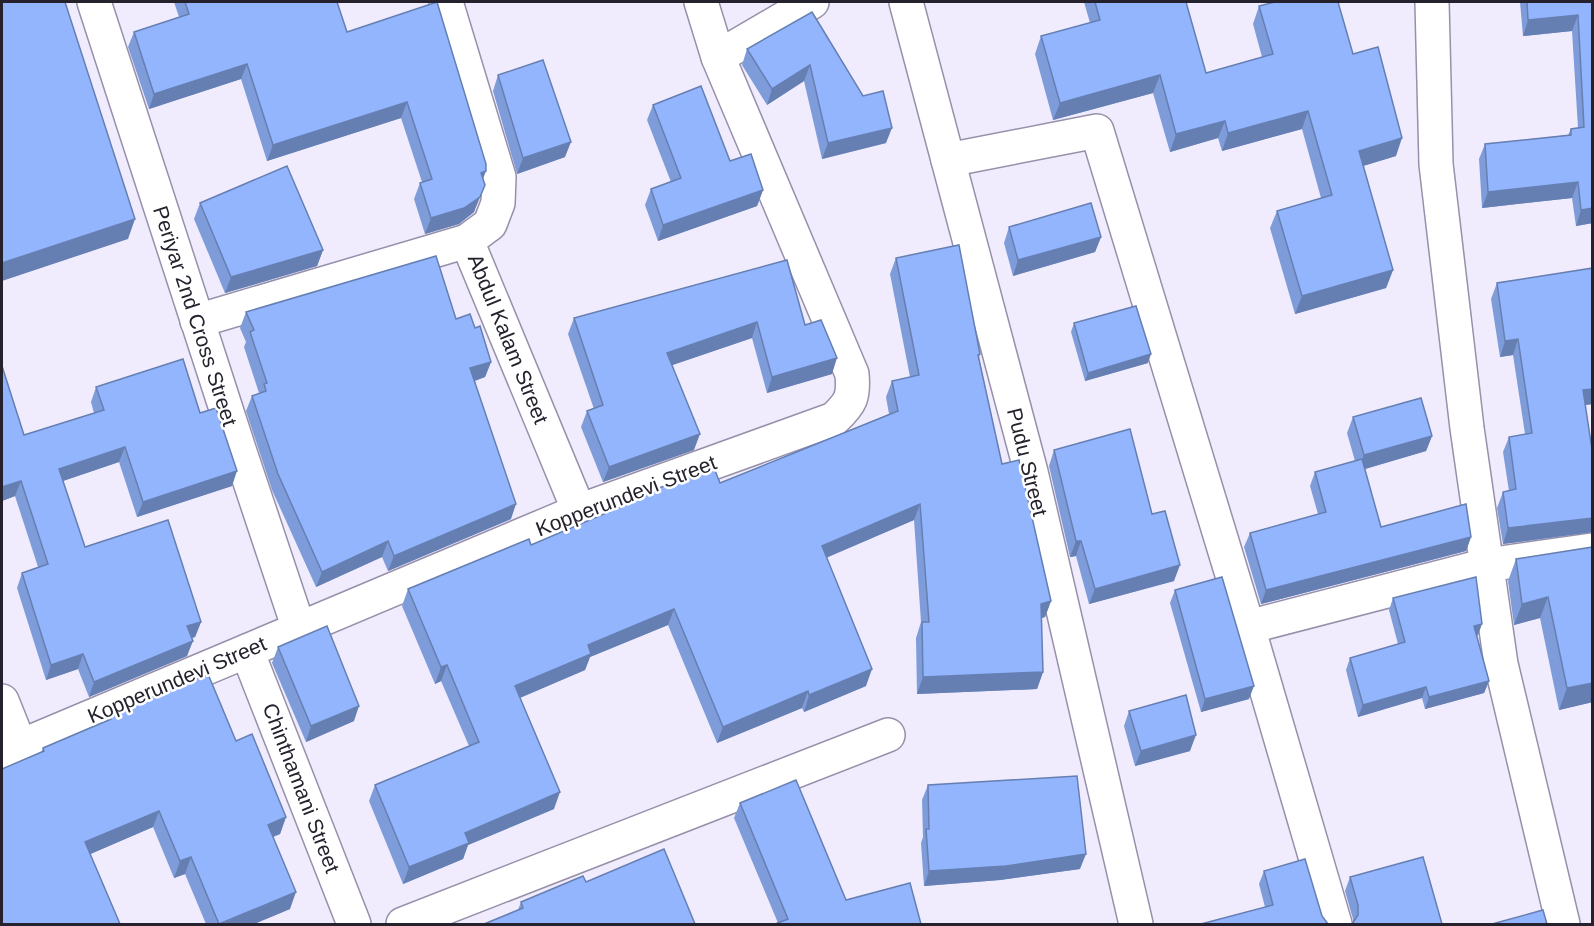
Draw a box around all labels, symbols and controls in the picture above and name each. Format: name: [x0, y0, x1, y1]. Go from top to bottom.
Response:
street label: Periyar 2nd Cross Street: [149, 203, 242, 429]
street label: Abdul Kalam Street: [464, 251, 553, 427]
street label: Pudu Street: [1003, 405, 1052, 519]
street label: Kopperundevi Street: [532, 450, 719, 541]
street label: Kopperundevi Street: [84, 631, 270, 728]
street label: Chinthamani Street: [259, 700, 344, 876]

